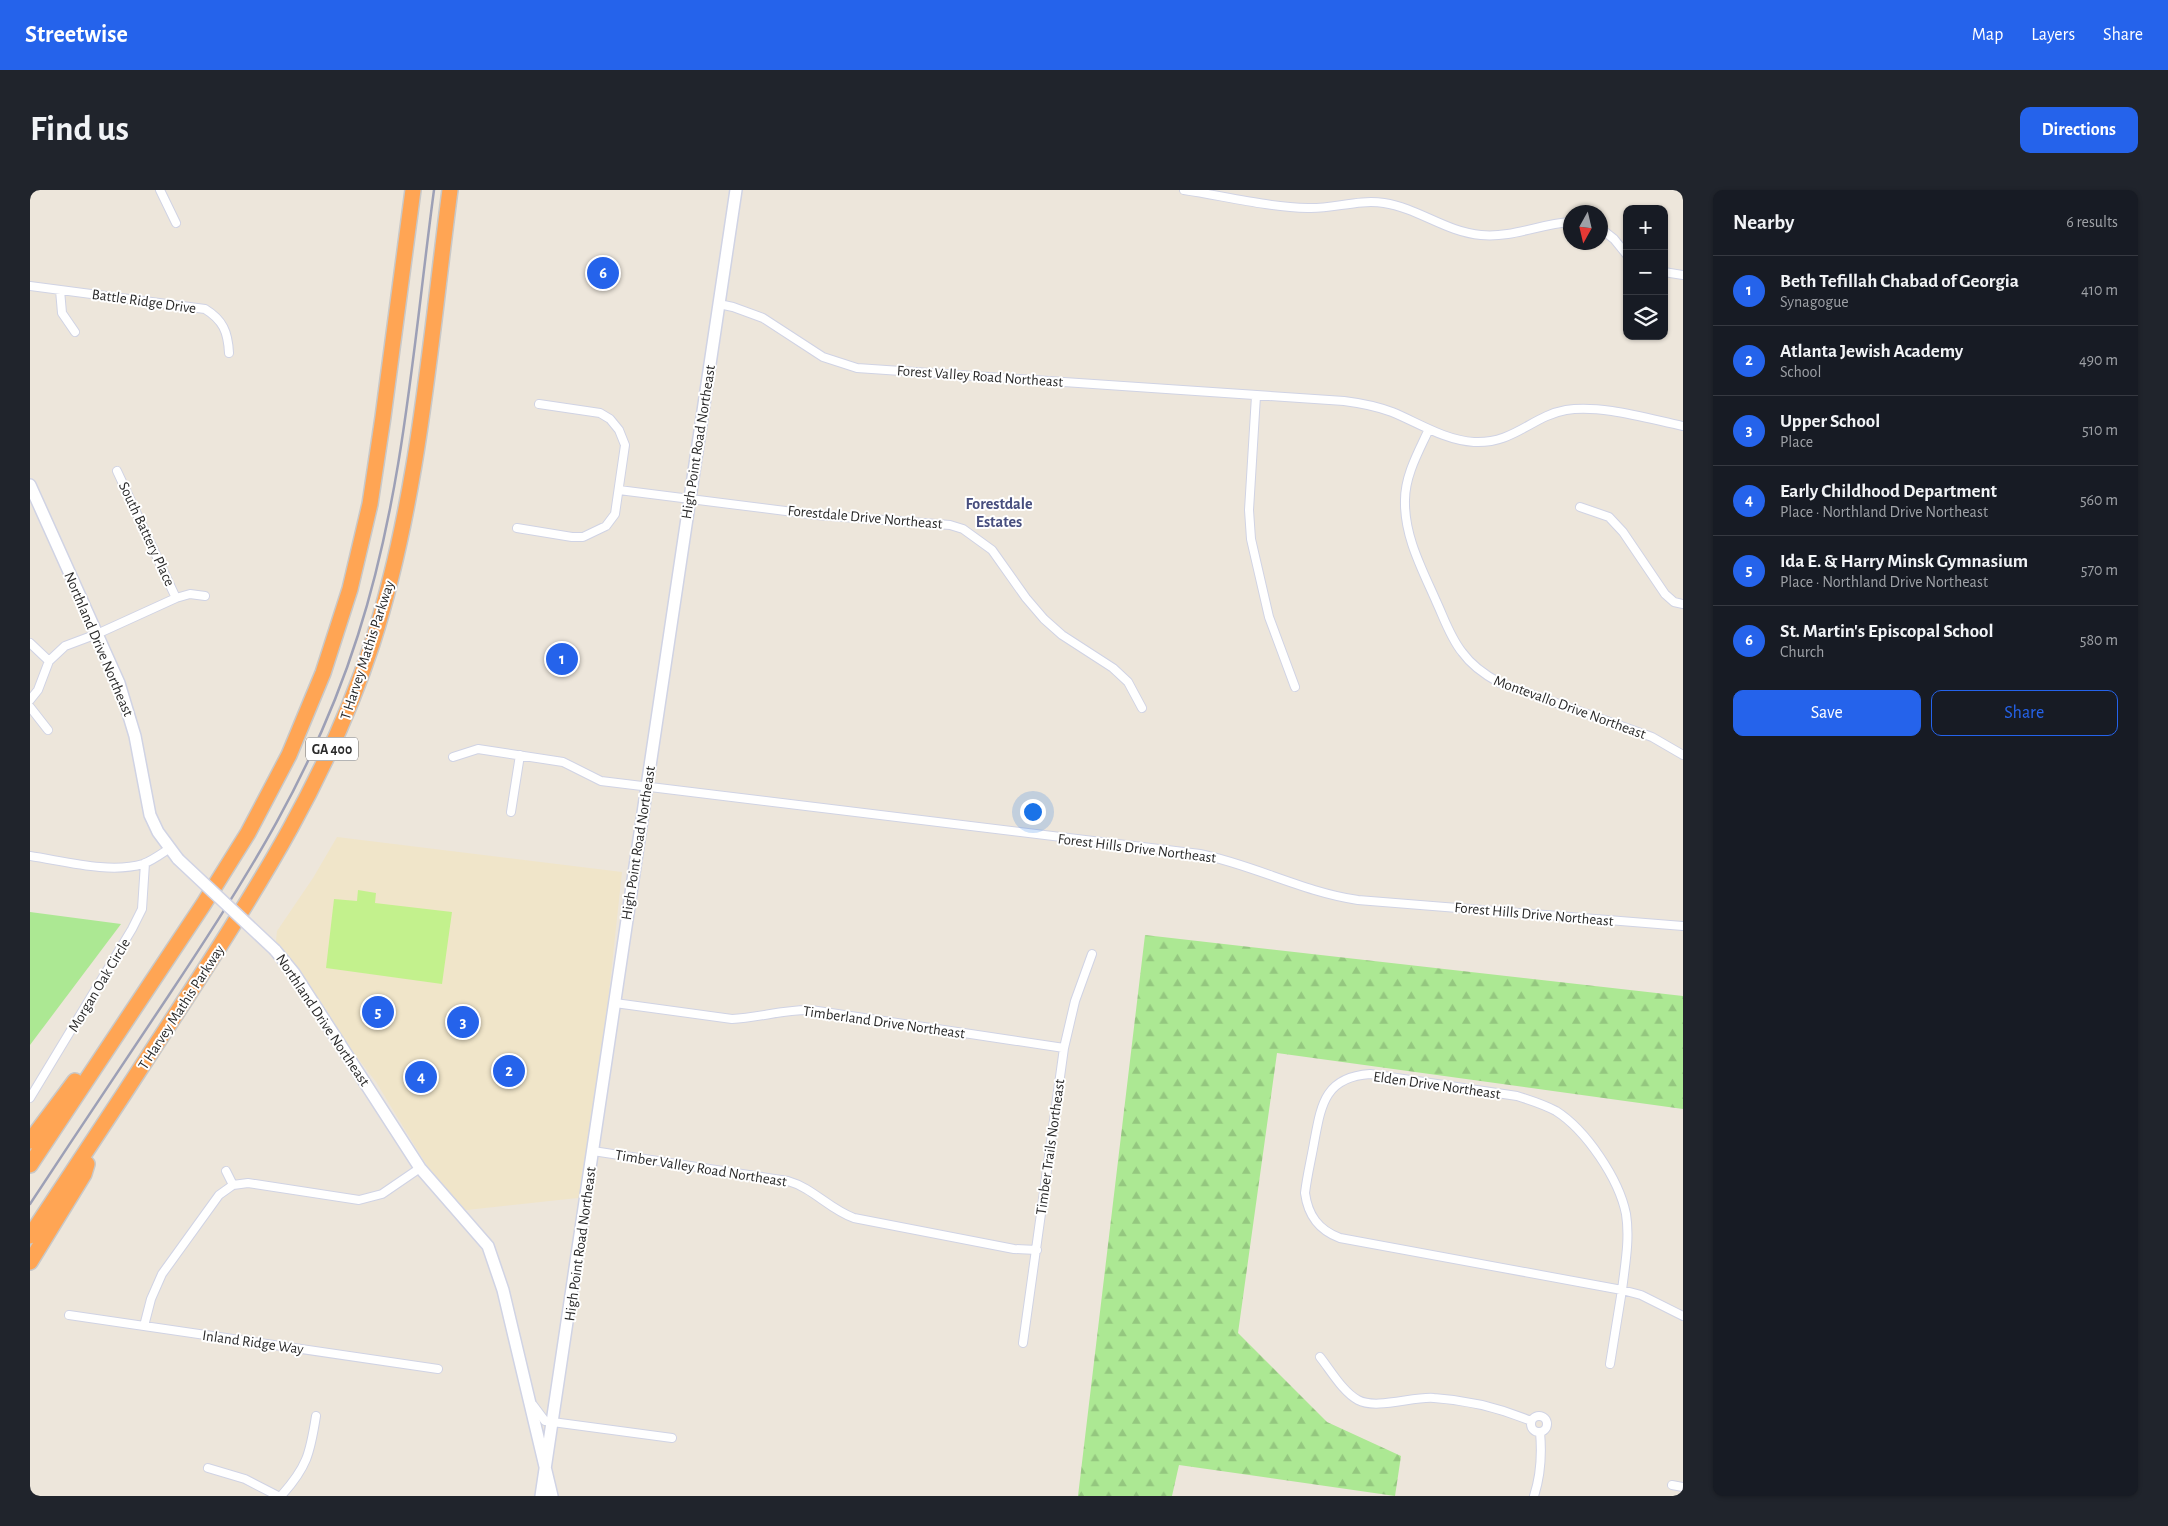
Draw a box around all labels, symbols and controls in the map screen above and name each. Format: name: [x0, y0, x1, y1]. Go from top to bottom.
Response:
text: Streetwise: [25, 23, 128, 47]
text: Map: [1972, 26, 2003, 44]
text: Layers: [2031, 26, 2075, 44]
text: Share: [2103, 26, 2143, 44]
button: Directions: [2020, 107, 2138, 153]
text: Find us: [30, 112, 129, 147]
north arrow: [1563, 205, 1608, 250]
map controls: [1623, 205, 1668, 340]
button: +: [1623, 205, 1668, 250]
text: Nearby: [1733, 212, 1794, 233]
text: 6 results: [2066, 214, 2118, 230]
button: −: [1623, 250, 1668, 295]
pin: 6: [587, 254, 619, 292]
text: Beth Tefillah Chabad of Georgia: [1780, 272, 2019, 291]
text: 1: [1746, 282, 1752, 298]
text: 410 m: [2081, 282, 2118, 298]
street label: Battle Ridge Drive: [91, 287, 197, 316]
text: Synagogue: [1780, 294, 1849, 310]
button: layers: [1623, 295, 1668, 340]
text: Atlanta Jewish Academy: [1780, 342, 1963, 361]
text: 2: [1745, 352, 1753, 368]
text: 490 m: [2079, 352, 2118, 368]
street label: Forest Valley Road Northeast: [896, 363, 1064, 390]
street label: High Point Road Northeast: [679, 364, 718, 520]
text: School: [1780, 364, 1821, 380]
text: Upper School: [1780, 412, 1880, 431]
text: 3: [1746, 422, 1752, 438]
text: 510 m: [2082, 422, 2118, 438]
text: Place: [1780, 434, 1813, 450]
street label: South Battery Place: [116, 480, 177, 589]
text: Early Childhood Department: [1780, 482, 1997, 501]
text: 4: [1745, 492, 1753, 508]
text: 560 m: [2080, 492, 2118, 508]
district label: Forestdale Estates: [965, 496, 1033, 530]
street label: Forestdale Drive Northeast: [787, 503, 943, 532]
text: Place · Northland Drive Northeast: [1780, 504, 1988, 520]
text: Ida E. & Harry Minsk Gymnasium: [1780, 552, 2028, 571]
text: 5: [1746, 562, 1752, 578]
text: 570 m: [2081, 562, 2118, 578]
street label: Northland Drive Northeast: [61, 570, 136, 719]
text: Place · Northland Drive Northeast: [1780, 574, 1988, 590]
street label: T Harvey Mathis Parkway: [338, 578, 397, 722]
text: St. Martin's Episcopal School: [1780, 622, 1994, 641]
text: 6: [1745, 632, 1753, 648]
text: 580 m: [2080, 632, 2118, 648]
pin: 1: [546, 640, 578, 678]
text: Church: [1780, 644, 1824, 660]
street label: Montevallo Drive Northeast: [1492, 673, 1648, 742]
button: Save: [1733, 690, 1921, 736]
button: Share: [1931, 690, 2118, 736]
road number: GA 400: [306, 738, 358, 760]
street label: High Point Road Northeast: [619, 765, 658, 921]
your location: [1020, 799, 1046, 825]
street label: Forest Hills Drive Northeast: [1057, 831, 1217, 866]
street label: Forest Hills Drive Northeast: [1454, 900, 1614, 929]
street label: Morgan Oak Circle: [66, 936, 133, 1035]
street label: T Harvey Mathis Parkway: [136, 942, 228, 1072]
street label: Northland Drive Northeast: [273, 952, 372, 1089]
pin: 5: [362, 993, 394, 1031]
pin: 3: [447, 1003, 479, 1041]
street label: Timberland Drive Northeast: [802, 1004, 966, 1041]
pin: 2: [493, 1052, 525, 1090]
pin: 4: [405, 1058, 437, 1096]
street label: Elden Drive Northeast: [1372, 1069, 1502, 1102]
street label: Timber Trails Northeast: [1034, 1078, 1067, 1216]
street label: Timber Valley Road Northeast: [614, 1147, 788, 1190]
street label: High Point Road Northeast: [562, 1166, 599, 1322]
street label: Inland Ridge Way: [201, 1328, 305, 1357]

